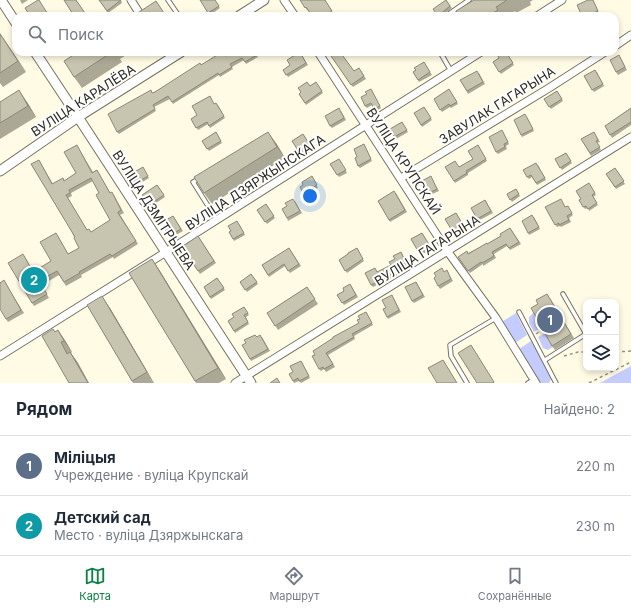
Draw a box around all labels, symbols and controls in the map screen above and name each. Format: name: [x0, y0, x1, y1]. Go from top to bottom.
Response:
search box: [12, 12, 619, 56]
icon: search: [26, 23, 48, 45]
text: Поиск: [58, 25, 104, 44]
street label: ВУЛІЦА КАРАЛЁВА: [28, 60, 138, 140]
street label: ЗАВУЛАК ГАГАРЫНА: [436, 63, 558, 147]
street label: ВУЛІЦА КРУПСКАЙ: [364, 105, 444, 217]
street label: ВУЛІЦА ДЗЯРЖЫНСКАГА: [182, 131, 328, 233]
street label: ВУЛІЦА ДЗМІТРЫЕВА: [109, 147, 199, 273]
your location: [300, 186, 320, 206]
street label: ВУЛІЦА ГАГАРЫНА: [371, 211, 483, 289]
pin: 2: [21, 265, 47, 295]
map controls: [583, 299, 619, 371]
button: locate: [583, 299, 619, 335]
pin: 1: [537, 305, 563, 335]
button: layers: [583, 335, 619, 371]
text: Рядом: [16, 399, 72, 419]
text: Найдено: 2: [544, 401, 615, 417]
text: Міліцыя: [54, 448, 116, 467]
text: 1: [26, 458, 32, 474]
text: 220 m: [576, 458, 615, 474]
text: Учреждение · вуліца Крупскай: [54, 467, 249, 483]
text: Детский сад: [54, 508, 151, 527]
text: 2: [25, 518, 33, 534]
text: 230 m: [576, 518, 615, 534]
text: Место · вуліца Дзяржынскага: [54, 527, 243, 543]
tab: Карта: [79, 565, 111, 603]
tab: Маршрут: [269, 565, 319, 603]
tab: Сохранённые: [478, 565, 552, 603]

